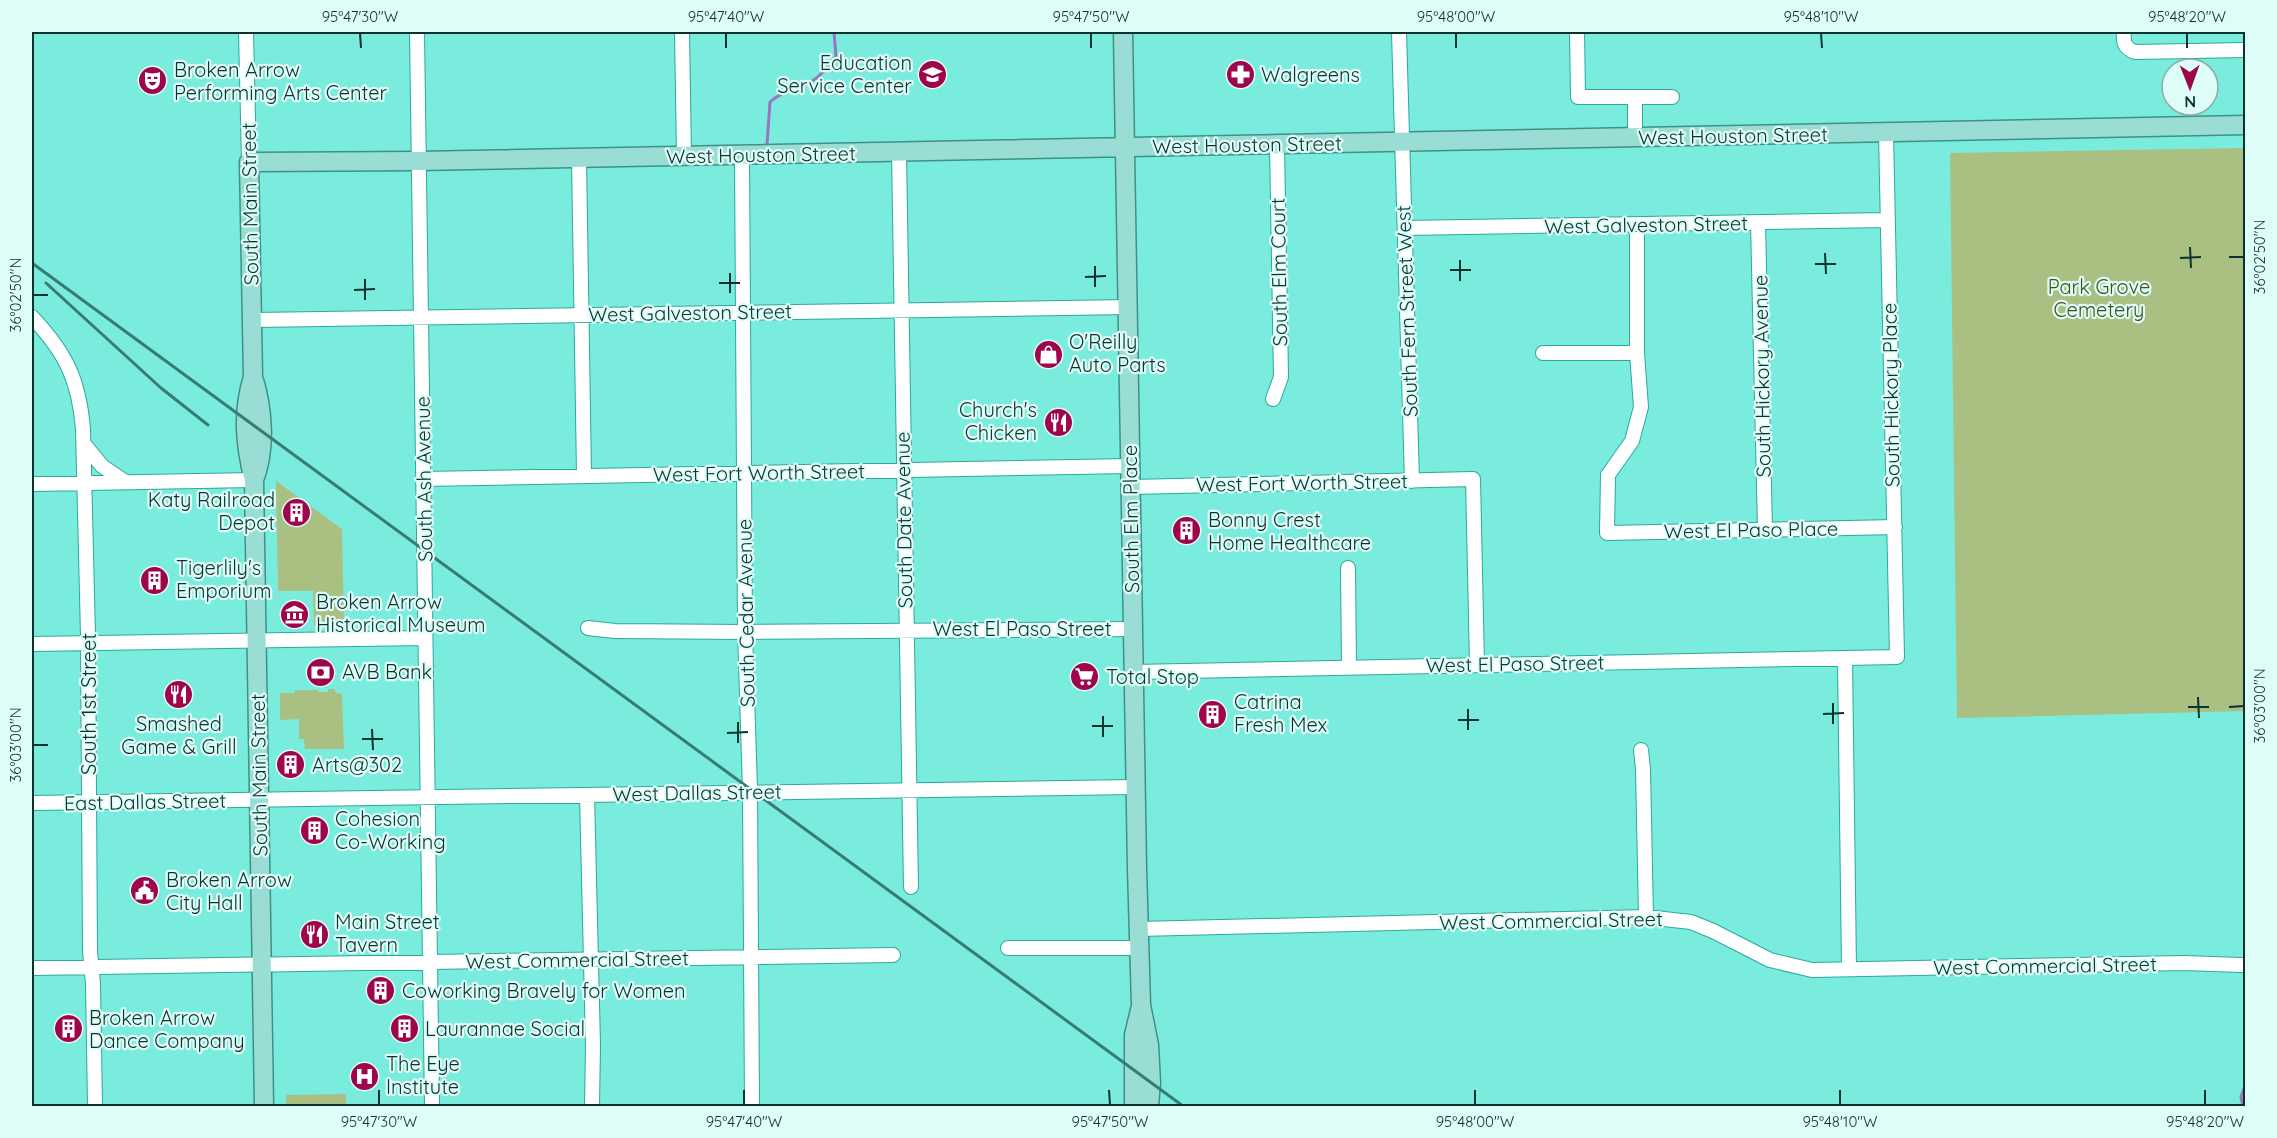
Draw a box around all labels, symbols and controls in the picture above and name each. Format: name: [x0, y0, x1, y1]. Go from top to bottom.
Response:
text: 95°47'30"W: [322, 7, 399, 26]
text: 95°47'40"W: [688, 7, 765, 26]
text: 95°47'50"W: [1053, 7, 1130, 26]
text: 95°48'00"W: [1417, 7, 1496, 26]
text: 95°48'10"W: [1783, 7, 1859, 26]
text: 95°48'20"W: [2148, 7, 2226, 26]
place label: Education Service Center: [777, 50, 912, 98]
place label: Broken Arrow Performing Arts Center: [174, 57, 388, 105]
north arrow: [2160, 57, 2220, 117]
school or university icon: Education Service Center: [917, 58, 949, 90]
pharmacy icon: Walgreens: [1224, 59, 1256, 91]
place label: Walgreens: [1261, 62, 1360, 87]
theatre icon: Broken Arrow Performing Arts Center: [137, 65, 169, 97]
text: N: [2184, 92, 2196, 112]
street label: West Houston Street: [1638, 121, 1828, 150]
street label: South Main Street: [236, 122, 263, 286]
street label: West Houston Street: [1152, 130, 1342, 159]
street label: West Houston Street: [666, 140, 856, 169]
street label: South Elm Court: [1265, 197, 1292, 347]
street label: South Fern Street West: [1390, 204, 1423, 417]
street label: West Galveston Street: [1544, 210, 1748, 239]
text: 36°02'50"N: [2250, 220, 2269, 294]
text: 36°02'50"N: [6, 258, 25, 332]
park label: Park Grove Cemetery: [2048, 274, 2150, 322]
street label: South Hickory Avenue: [1747, 275, 1776, 478]
street label: West Galveston Street: [588, 298, 792, 327]
street label: South Hickory Place: [1876, 303, 1905, 487]
place label: O'Reilly Auto Parts: [1069, 329, 1166, 377]
shop icon: O'Reilly Auto Parts: [1032, 338, 1064, 370]
street label: South Ash Avenue: [410, 396, 437, 562]
place label: Church's Chicken: [959, 397, 1037, 445]
restaurant icon: Church's Chicken: [1042, 406, 1074, 438]
street label: South Date Avenue: [889, 431, 918, 609]
street label: South Elm Place: [1117, 445, 1144, 593]
street label: West Fort Worth Street: [653, 458, 865, 487]
street label: West Fort Worth Street: [1196, 468, 1408, 497]
place label: Katy Railroad Depot: [148, 487, 275, 535]
building icon: Katy Railroad Depot: [280, 496, 312, 528]
place label: Bonny Crest Home Healthcare: [1208, 507, 1371, 555]
building icon: Bonny Crest Home Healthcare: [1171, 515, 1203, 547]
street label: West El Paso Place: [1664, 515, 1838, 544]
street label: South Cedar Avenue: [731, 519, 760, 707]
place label: Tigerlily's Emporium: [176, 555, 271, 603]
building icon: Tigerlily's Emporium: [139, 564, 171, 596]
place label: Broken Arrow Historical Museum: [316, 589, 486, 637]
museum icon: Broken Arrow Historical Museum: [279, 598, 311, 630]
street label: West El Paso Street: [933, 616, 1112, 641]
street label: South 1st Street: [76, 633, 101, 775]
street label: West El Paso Street: [1425, 649, 1605, 678]
bank icon: AVB Bank: [305, 656, 337, 688]
place label: AVB Bank: [342, 659, 432, 684]
supermarket icon: Total Stop: [1069, 661, 1101, 693]
place label: Total Stop: [1106, 664, 1199, 689]
text: 36°03'00"N: [2250, 668, 2269, 744]
restaurant icon: Smashed Game & Grill: [163, 678, 195, 710]
place label: Catrina Fresh Mex: [1234, 689, 1327, 737]
street label: South Main Street: [245, 693, 272, 857]
building icon: Catrina Fresh Mex: [1197, 698, 1229, 730]
text: 36°03'00"N: [6, 707, 25, 783]
place label: Smashed Game & Grill: [121, 711, 237, 759]
building icon: Arts@302: [275, 749, 307, 781]
place label: Arts@302: [312, 752, 402, 777]
street label: West Dallas Street: [612, 779, 782, 806]
street label: East Dallas Street: [64, 788, 227, 815]
place label: Cohesion Co-Working: [335, 806, 446, 854]
building icon: Cohesion Co-Working: [298, 814, 330, 846]
place label: Broken Arrow City Hall: [166, 867, 292, 915]
public building icon: Broken Arrow City Hall: [129, 875, 161, 907]
street label: West Commercial Street: [1439, 906, 1663, 935]
place label: Main Street Tavern: [335, 909, 440, 957]
restaurant icon: Main Street Tavern: [298, 918, 330, 950]
street label: West Commercial Street: [465, 945, 689, 974]
street label: West Commercial Street: [1933, 951, 2157, 980]
building icon: Coworking Bravely for Women: [365, 975, 397, 1007]
place label: Coworking Bravely for Women: [402, 978, 686, 1003]
place label: Broken Arrow Dance Company: [89, 1005, 245, 1053]
building icon: Broken Arrow Dance Company: [52, 1013, 84, 1045]
building icon: Laurannae Social: [388, 1013, 420, 1045]
place label: Laurannae Social: [425, 1016, 585, 1041]
place label: The Eye Institute: [386, 1051, 460, 1099]
hospital icon: The Eye Institute: [349, 1060, 381, 1092]
text: 95°47'30"W: [341, 1112, 418, 1131]
text: 95°47'40"W: [706, 1112, 783, 1131]
text: 95°47'50"W: [1072, 1112, 1149, 1131]
text: 95°48'00"W: [1436, 1112, 1515, 1131]
text: 95°48'10"W: [1802, 1112, 1878, 1131]
text: 95°48'20"W: [2166, 1112, 2244, 1131]

